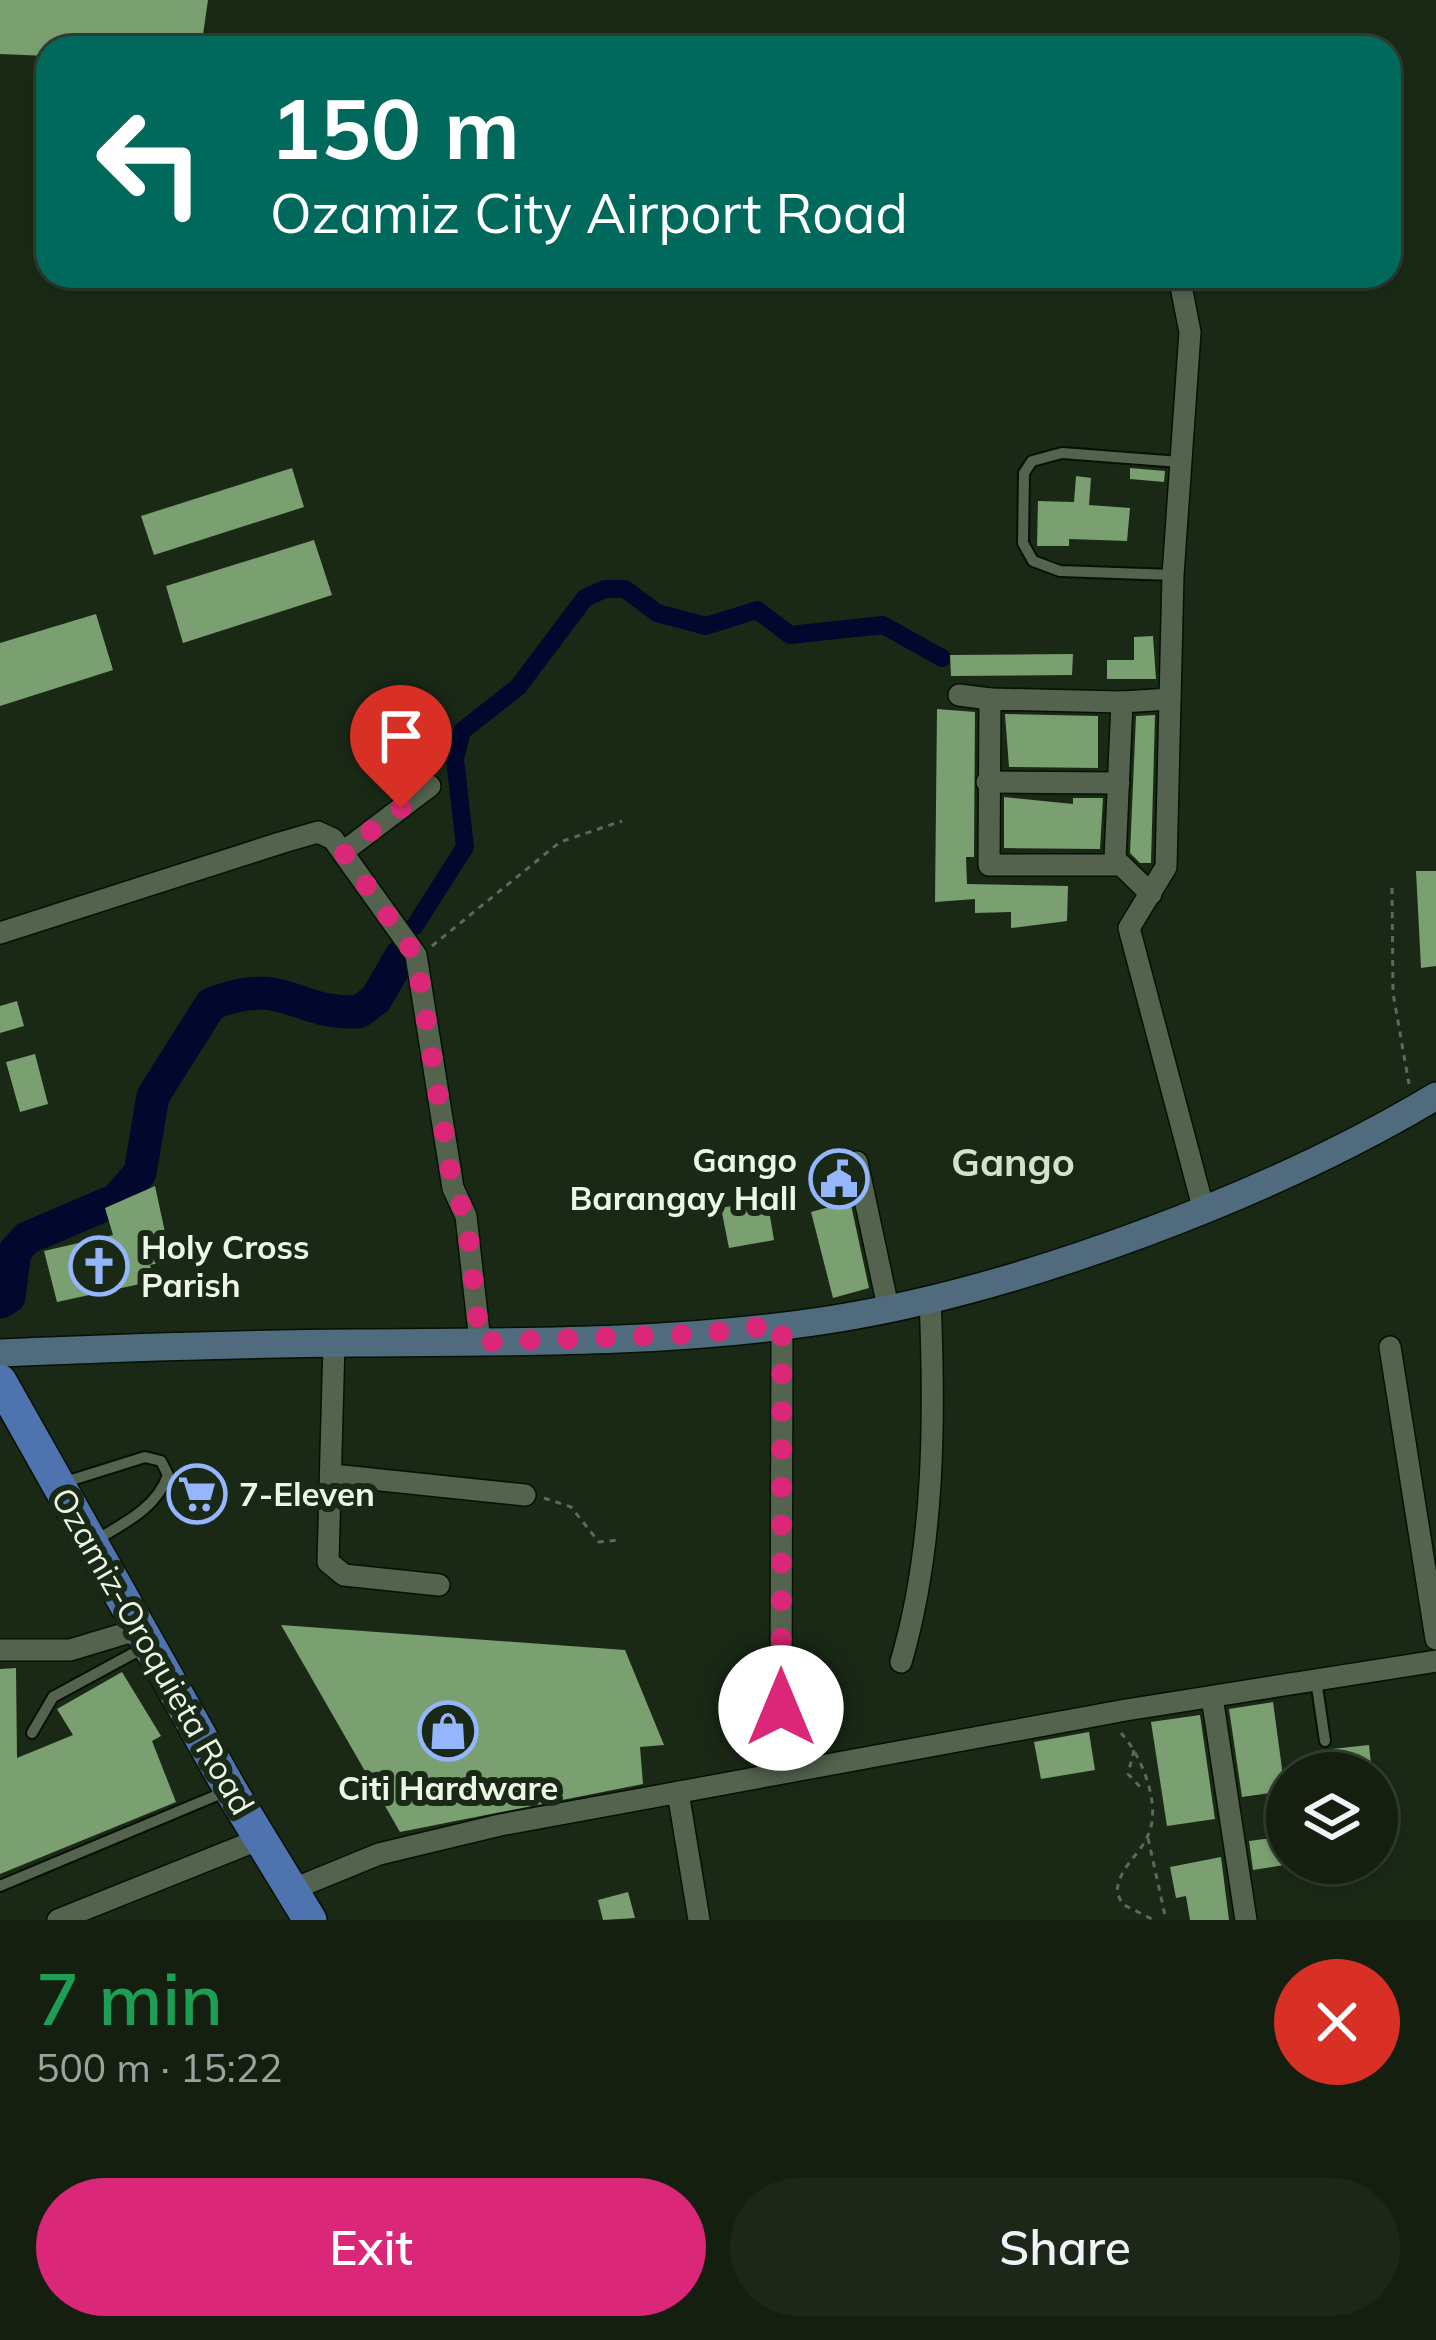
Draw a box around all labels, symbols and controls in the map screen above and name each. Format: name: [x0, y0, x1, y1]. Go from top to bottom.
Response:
text: 150 m: [270, 75, 520, 180]
icon: left: [72, 84, 228, 240]
text: Ozamiz City Airport Road: [270, 179, 908, 247]
pin: [350, 685, 452, 808]
icon: arrive: [368, 703, 434, 769]
district label: Gango: [951, 1137, 1075, 1186]
place label: Gango Barangay Hall: [570, 1139, 797, 1218]
public building icon: Gango Barangay Hall: [808, 1148, 870, 1210]
place label: Holy Cross Parish: [141, 1226, 310, 1305]
church icon: Holy Cross Parish: [68, 1235, 130, 1297]
supermarket icon: 7-Eleven: [166, 1463, 228, 1525]
place label: 7-Eleven: [239, 1473, 375, 1514]
street label: Ozamiz-Oroquieta Road: [43, 1480, 264, 1821]
position arrow: [718, 1645, 844, 1771]
shop icon: Citi Hardware: [417, 1700, 479, 1762]
map controls: [1266, 1752, 1398, 1884]
button: layers: [1266, 1752, 1398, 1884]
place label: Citi Hardware: [338, 1767, 558, 1808]
text: 7 min: [36, 1953, 223, 2043]
button: close: [1274, 1959, 1400, 2085]
text: 500 m · 15:22: [36, 2043, 282, 2092]
button: Exit: [36, 2178, 706, 2316]
button: Share: [730, 2178, 1400, 2316]

